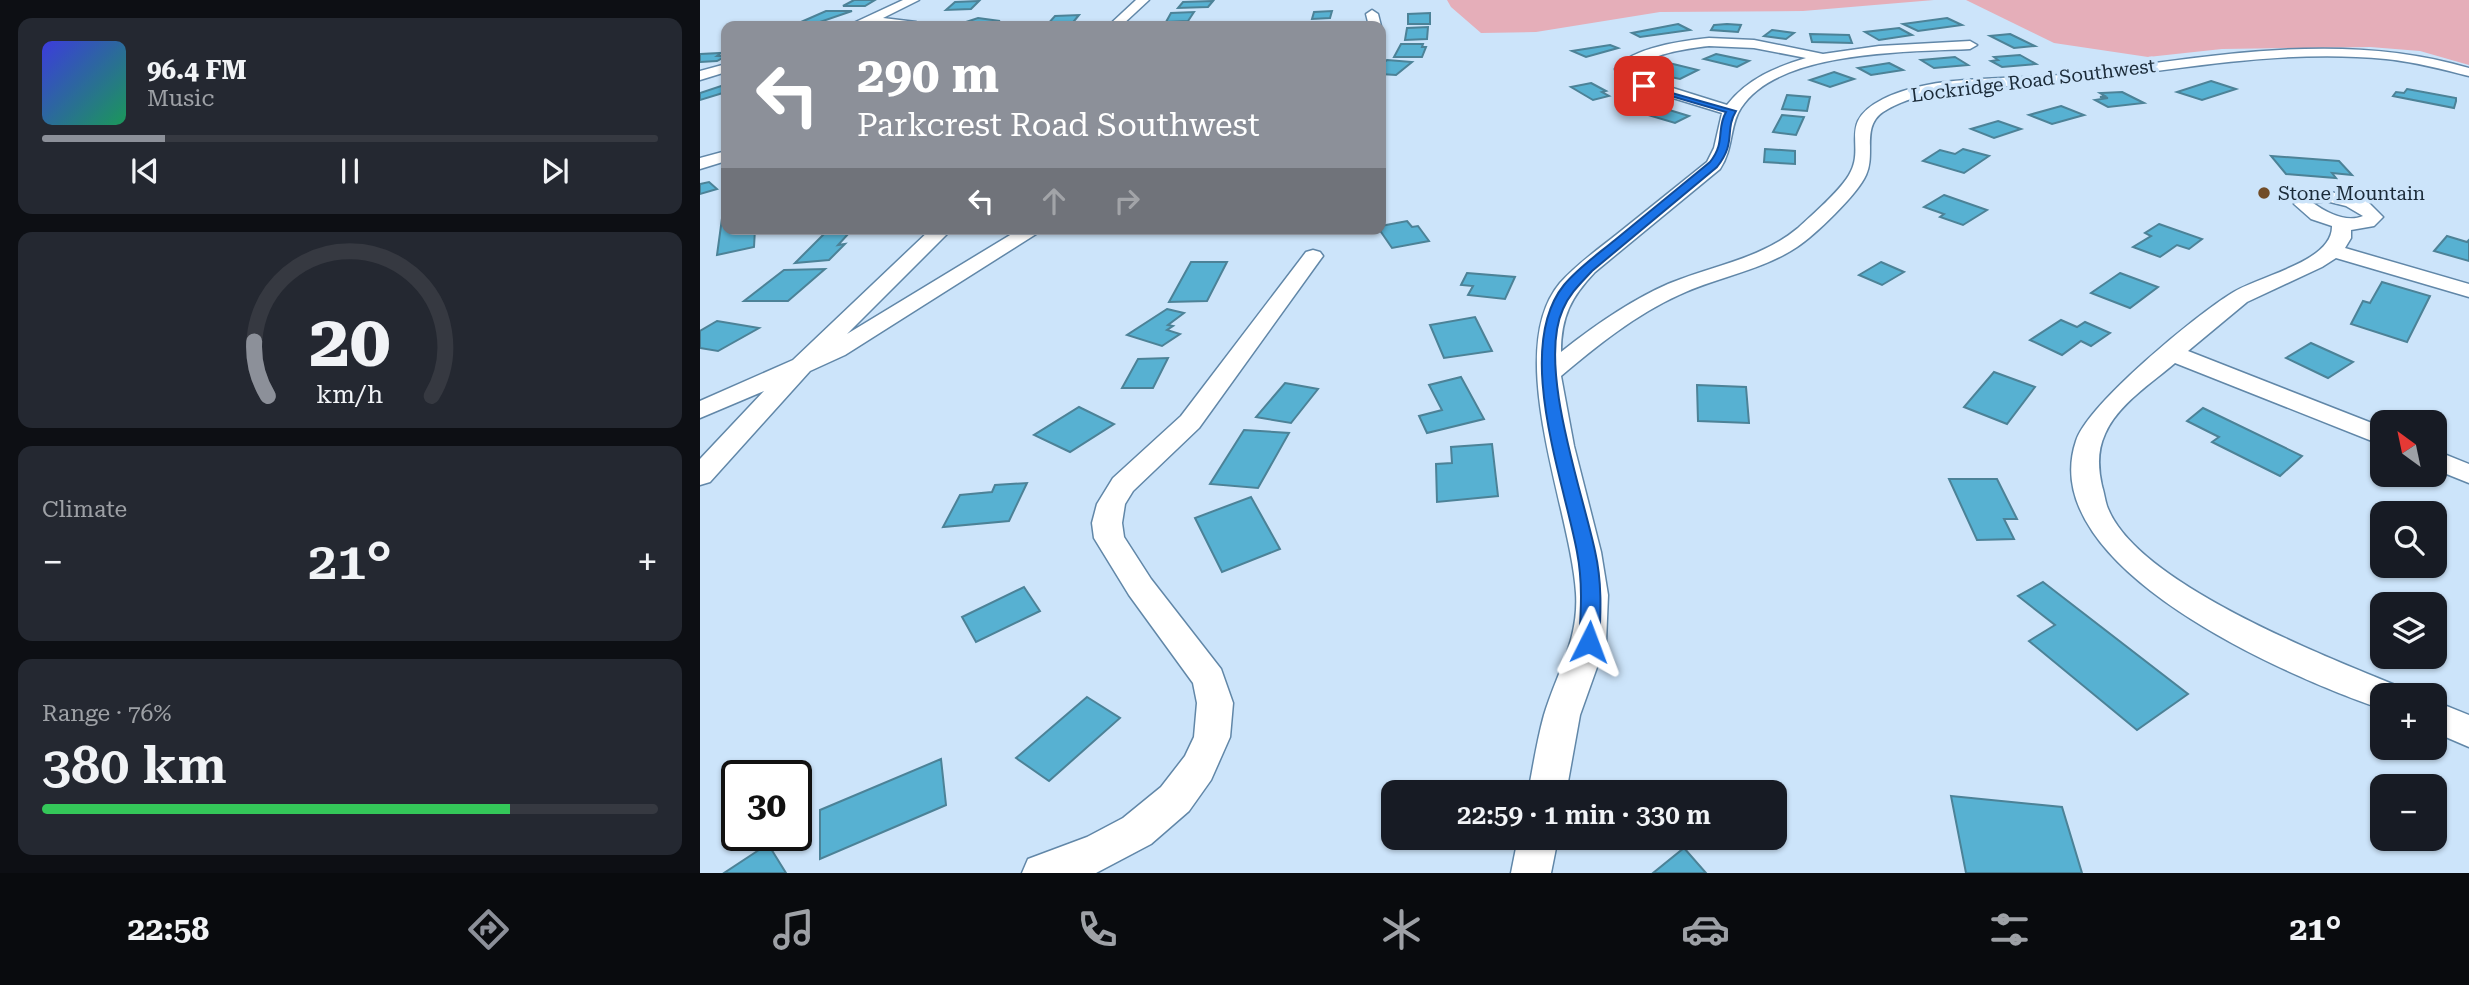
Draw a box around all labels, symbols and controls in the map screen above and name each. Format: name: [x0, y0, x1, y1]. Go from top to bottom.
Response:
text: 290 m: [857, 47, 999, 104]
icon: left: [742, 49, 833, 140]
street label: Lockridge Road Southwest: [1910, 54, 2157, 107]
text: 96.4 FM: [147, 55, 247, 85]
pin: [1614, 56, 1674, 116]
icon: arrive: [1625, 67, 1663, 105]
text: Music: [147, 85, 214, 112]
text: Parkcrest Road Southwest: [857, 106, 1260, 144]
icon: previous: [126, 152, 164, 190]
icon: pause: [331, 152, 369, 190]
icon: next: [536, 152, 574, 190]
icon: left: [962, 182, 1000, 220]
icon: ahead: [1035, 182, 1073, 220]
icon: right: [1108, 182, 1146, 220]
place label: Stone Mountain: [2278, 182, 2425, 205]
marker: Stone Mountain: [2256, 185, 2272, 201]
text: 20: [309, 299, 391, 384]
text: km/h: [317, 379, 383, 408]
north arrow: [2370, 410, 2446, 486]
map controls: [2370, 410, 2447, 851]
text: Climate: [42, 496, 127, 523]
button: search: [2370, 501, 2447, 578]
text: 21°: [308, 531, 392, 592]
text: −: [42, 540, 63, 584]
text: +: [637, 540, 658, 584]
button: layers: [2370, 592, 2447, 669]
position arrow: [1552, 605, 1626, 679]
button: +: [2370, 683, 2447, 760]
text: Range · 76%: [42, 700, 171, 727]
text: 380 km: [42, 735, 227, 796]
speed limit sign: 30: [721, 760, 812, 851]
button: −: [2370, 774, 2447, 851]
text: 22:59 · 1 min · 330 m: [1457, 800, 1711, 830]
icon: directions: [464, 905, 513, 954]
icon: music: [769, 905, 818, 954]
icon: phone: [1073, 905, 1122, 954]
icon: climate: [1377, 905, 1426, 954]
icon: car: [1681, 905, 1730, 954]
icon: filters: [1985, 905, 2034, 954]
text: 22:58: [128, 910, 209, 948]
text: 21°: [2290, 910, 2341, 948]

